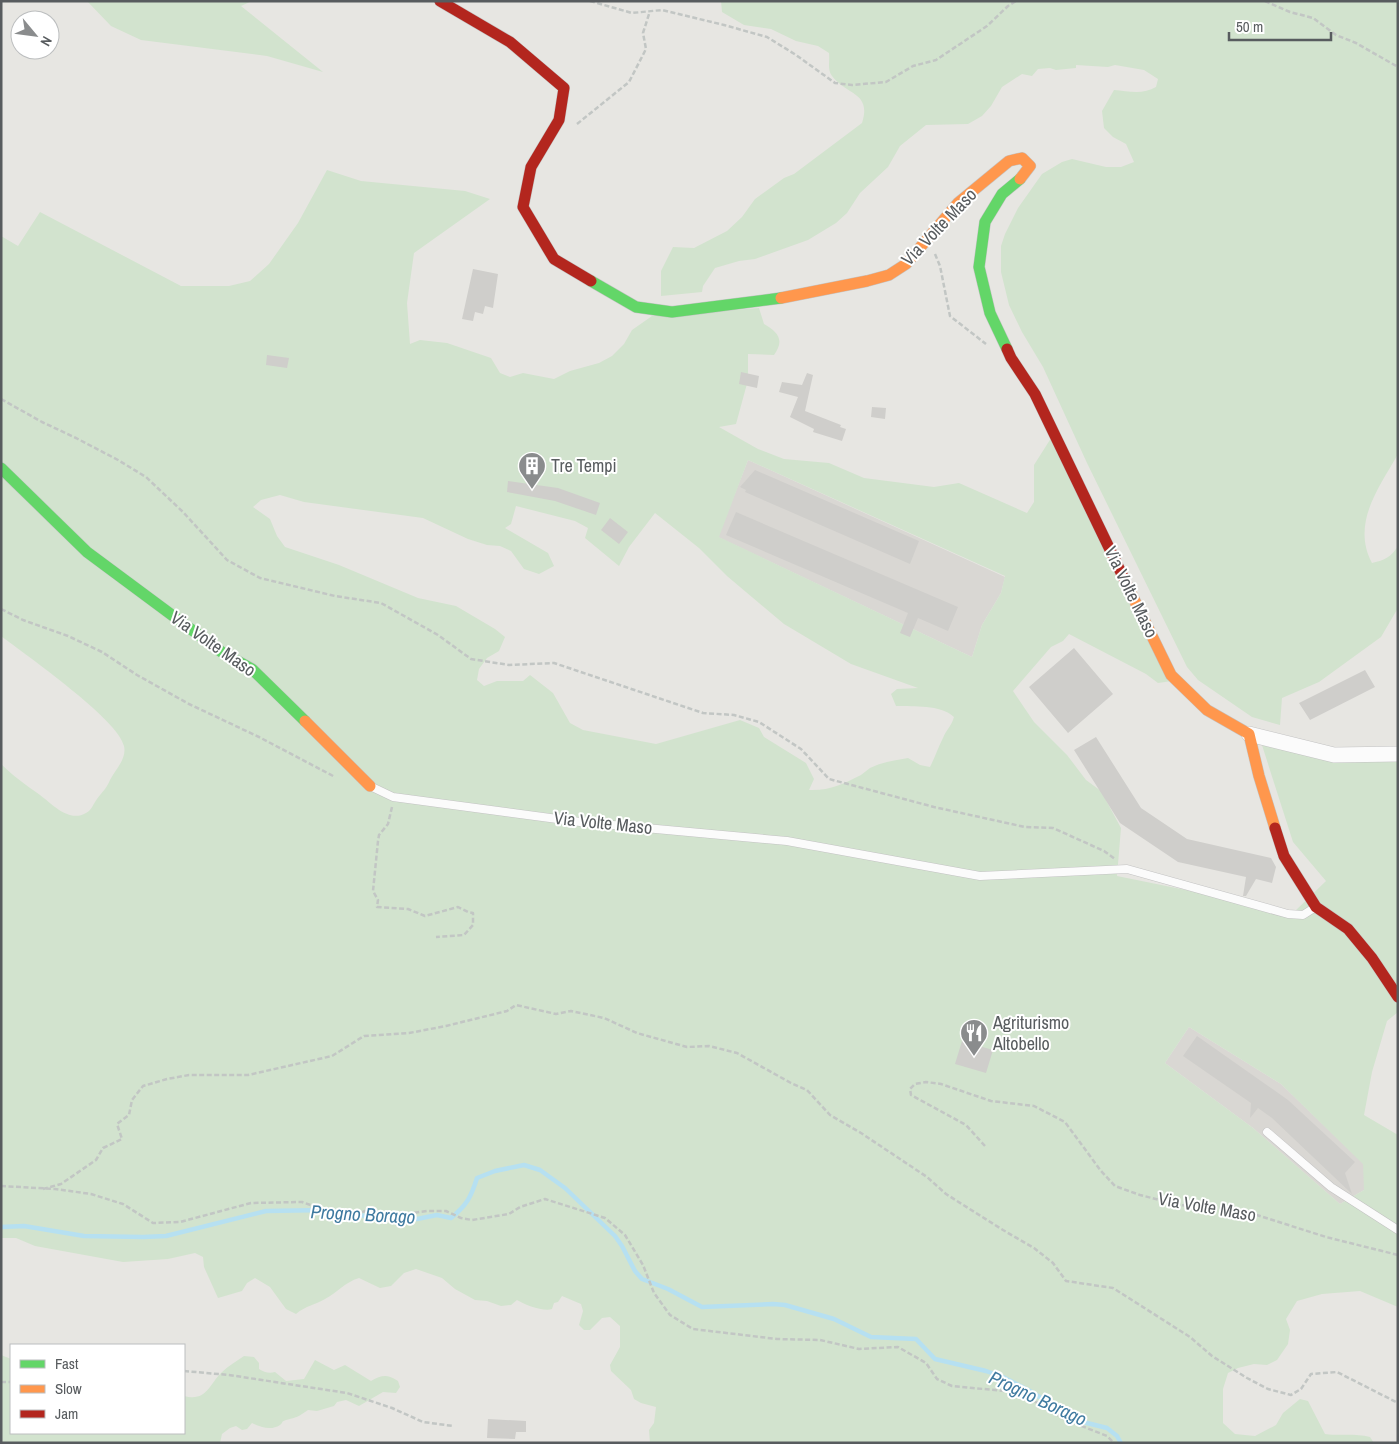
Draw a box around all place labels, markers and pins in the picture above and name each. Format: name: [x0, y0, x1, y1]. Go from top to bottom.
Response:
building icon: Tre Tempi: [517, 451, 547, 490]
place label: Tre Tempi: [551, 453, 617, 478]
place label: Agriturismo Altobello: [992, 1010, 1069, 1056]
restaurant icon: Agriturismo Altobello: [959, 1018, 989, 1057]

